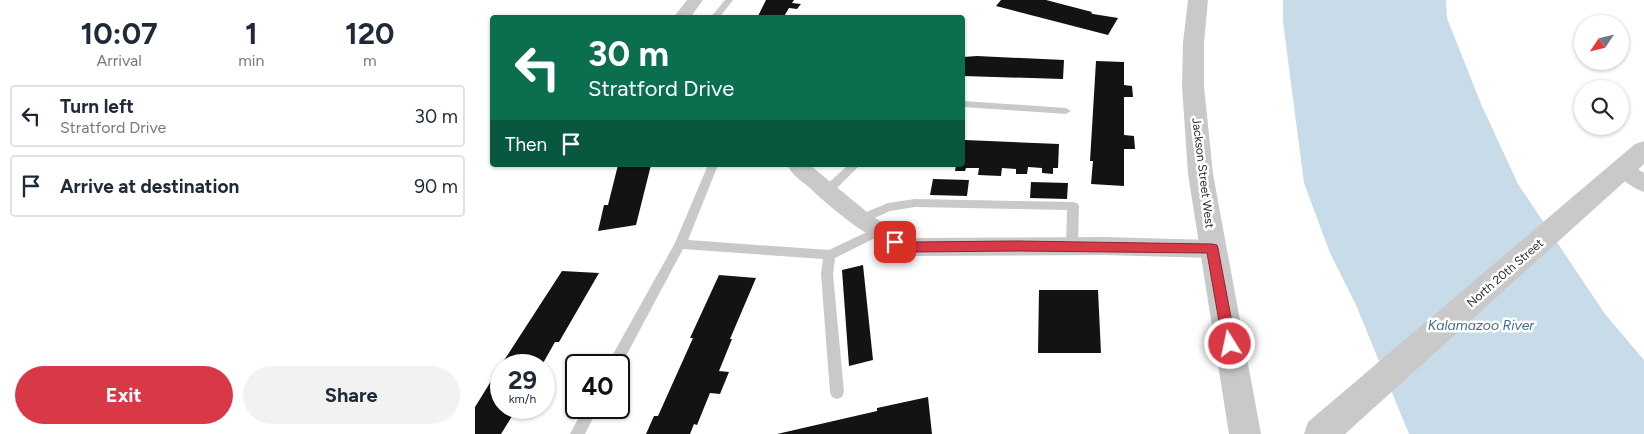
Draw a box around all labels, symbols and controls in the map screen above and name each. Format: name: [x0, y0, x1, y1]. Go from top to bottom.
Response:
text: 10:07: [81, 15, 158, 52]
text: 1: [245, 15, 258, 52]
text: 120: [345, 15, 395, 52]
north arrow: [1574, 15, 1629, 70]
map controls: [1574, 15, 1629, 135]
text: 30 m: [588, 33, 669, 75]
icon: left: [505, 35, 570, 100]
text: Arrival: [97, 51, 142, 70]
text: min: [238, 51, 265, 70]
text: m: [363, 51, 377, 70]
text: Stratford Drive: [588, 75, 734, 102]
button: search: [1574, 80, 1629, 135]
text: Turn left: [60, 95, 134, 118]
icon: left: [17, 102, 45, 130]
text: 30 m: [415, 105, 458, 128]
street label: Jackson Street West: [1189, 117, 1217, 229]
text: Stratford Drive: [60, 118, 166, 137]
icon: arrive: [557, 130, 585, 158]
text: Then: [505, 133, 547, 156]
icon: arrive: [17, 172, 45, 200]
text: Arrive at destination: [60, 175, 239, 198]
text: 90 m: [414, 175, 458, 198]
pin: [874, 221, 916, 263]
icon: arrive: [881, 228, 909, 256]
street label: North 20th Street: [1464, 236, 1546, 310]
position arrow: [1203, 317, 1255, 369]
water label: Kalamazoo River: [1428, 317, 1535, 334]
speed limit sign: 40: [565, 354, 630, 419]
text: 29: [508, 365, 537, 395]
button: Exit: [15, 366, 233, 424]
button: Share: [243, 366, 460, 424]
text: km/h: [509, 392, 536, 406]

